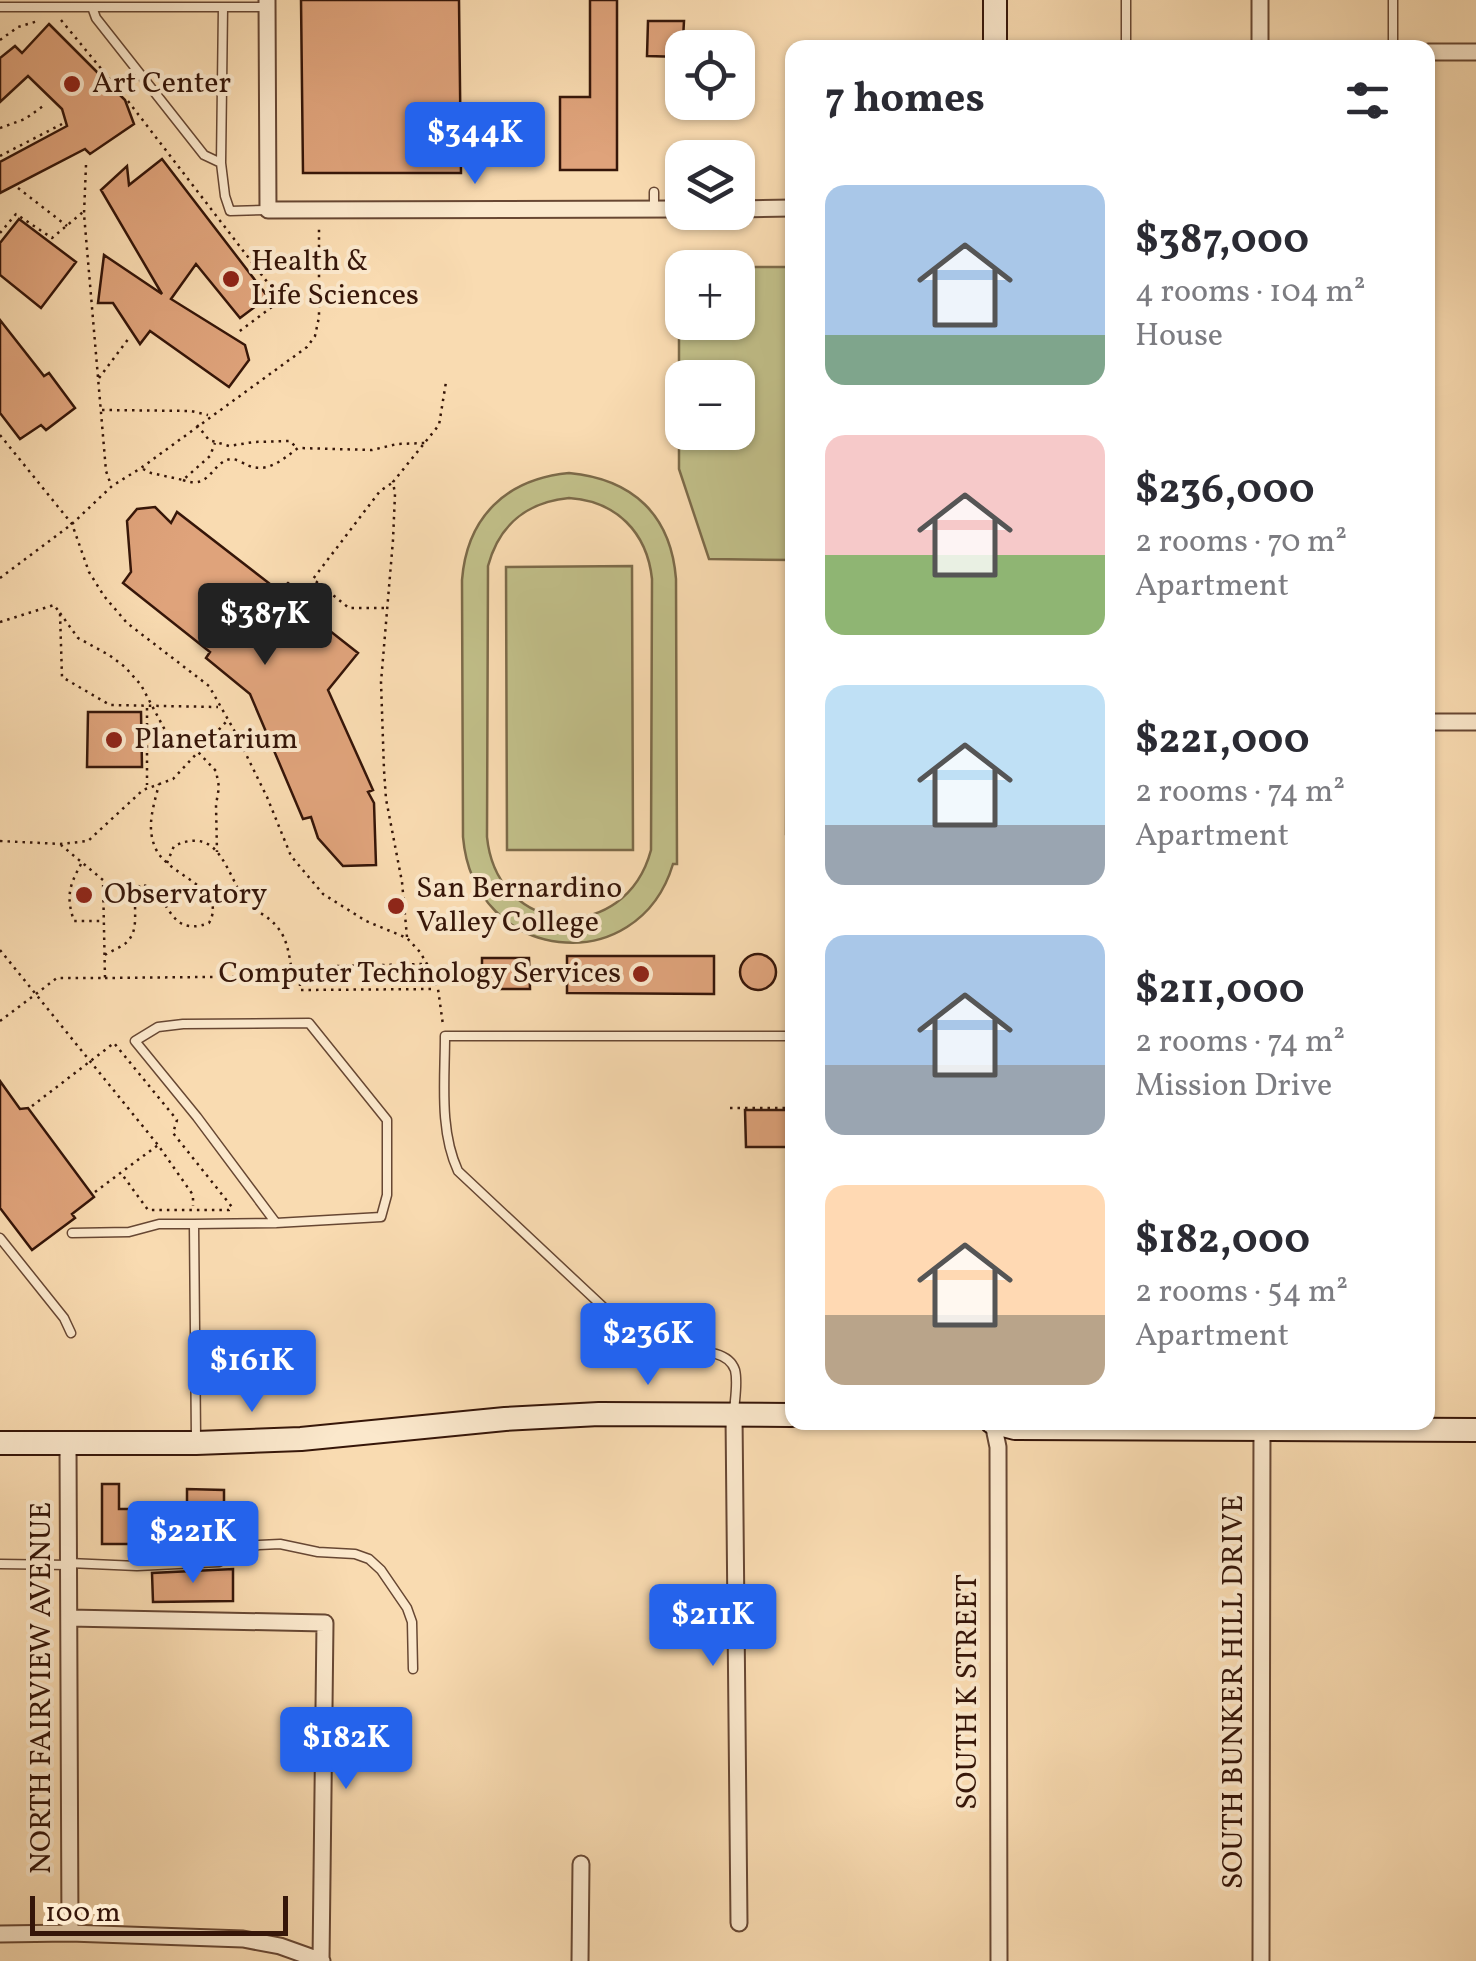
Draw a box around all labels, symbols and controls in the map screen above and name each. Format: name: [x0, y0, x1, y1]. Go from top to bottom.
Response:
map controls: [665, 30, 755, 450]
button: locate: [665, 30, 755, 120]
place label: Art Center: [92, 63, 231, 105]
text: 7 homes: [825, 71, 985, 130]
marker: Art Center: [61, 73, 83, 95]
icon: filters: [1340, 73, 1395, 128]
pin: $344K: [405, 102, 545, 187]
text: $344K: [427, 112, 523, 156]
button: layers: [665, 140, 755, 230]
text: $387,000: [1135, 212, 1309, 271]
icon: home: [905, 225, 1025, 345]
place label: Health & Life Sciences: [251, 241, 419, 317]
button: +: [665, 250, 755, 340]
marker: Health & Life Sciences: [220, 268, 242, 290]
text: 4 rooms · 104 m²: [1135, 271, 1366, 315]
text: House: [1135, 315, 1223, 359]
button: −: [665, 360, 755, 450]
text: $236,000: [1135, 462, 1315, 521]
icon: home: [905, 475, 1025, 595]
text: 2 rooms · 70 m²: [1135, 521, 1347, 565]
text: Apartment: [1135, 565, 1289, 609]
pin: $387K: [195, 583, 335, 668]
text: $387K: [220, 593, 310, 637]
text: $221,000: [1135, 712, 1310, 771]
place label: Planetarium: [134, 719, 298, 761]
icon: home: [905, 725, 1025, 845]
marker: Planetarium: [103, 729, 125, 751]
text: 2 rooms · 74 m²: [1135, 771, 1345, 815]
text: Apartment: [1135, 815, 1289, 859]
place label: San Bernardino Valley College: [416, 868, 622, 944]
place label: Observatory: [104, 874, 267, 916]
marker: Observatory: [73, 884, 95, 906]
marker: San Bernardino Valley College: [385, 895, 407, 917]
place label: Computer Technology Services: [219, 953, 621, 995]
text: $211,000: [1135, 962, 1305, 1021]
marker: Computer Technology Services: [630, 963, 652, 985]
icon: home: [905, 975, 1025, 1095]
text: 2 rooms · 74 m²: [1135, 1021, 1345, 1065]
text: Mission Drive: [1135, 1065, 1332, 1109]
text: $182,000: [1135, 1212, 1310, 1271]
icon: home: [905, 1225, 1025, 1345]
text: 2 rooms · 54 m²: [1135, 1271, 1348, 1315]
pin: $236K: [578, 1303, 718, 1388]
text: $236K: [602, 1313, 694, 1357]
text: Apartment: [1135, 1315, 1289, 1359]
pin: $161K: [182, 1330, 322, 1415]
text: $161K: [210, 1340, 294, 1384]
street label: SOUTH BUNKER HILL DRIVE: [1213, 1495, 1255, 1889]
pin: $221K: [123, 1501, 263, 1586]
street label: NORTH FAIRVIEW AVENUE: [21, 1502, 63, 1874]
text: $221K: [149, 1511, 237, 1555]
street label: SOUTH K STREET: [947, 1574, 989, 1810]
pin: $211K: [643, 1584, 783, 1669]
text: $211K: [671, 1594, 755, 1638]
pin: $182K: [276, 1707, 416, 1792]
text: $182K: [302, 1717, 390, 1761]
scale bar: [30, 1891, 288, 1936]
text: 100 m: [45, 1894, 120, 1933]

